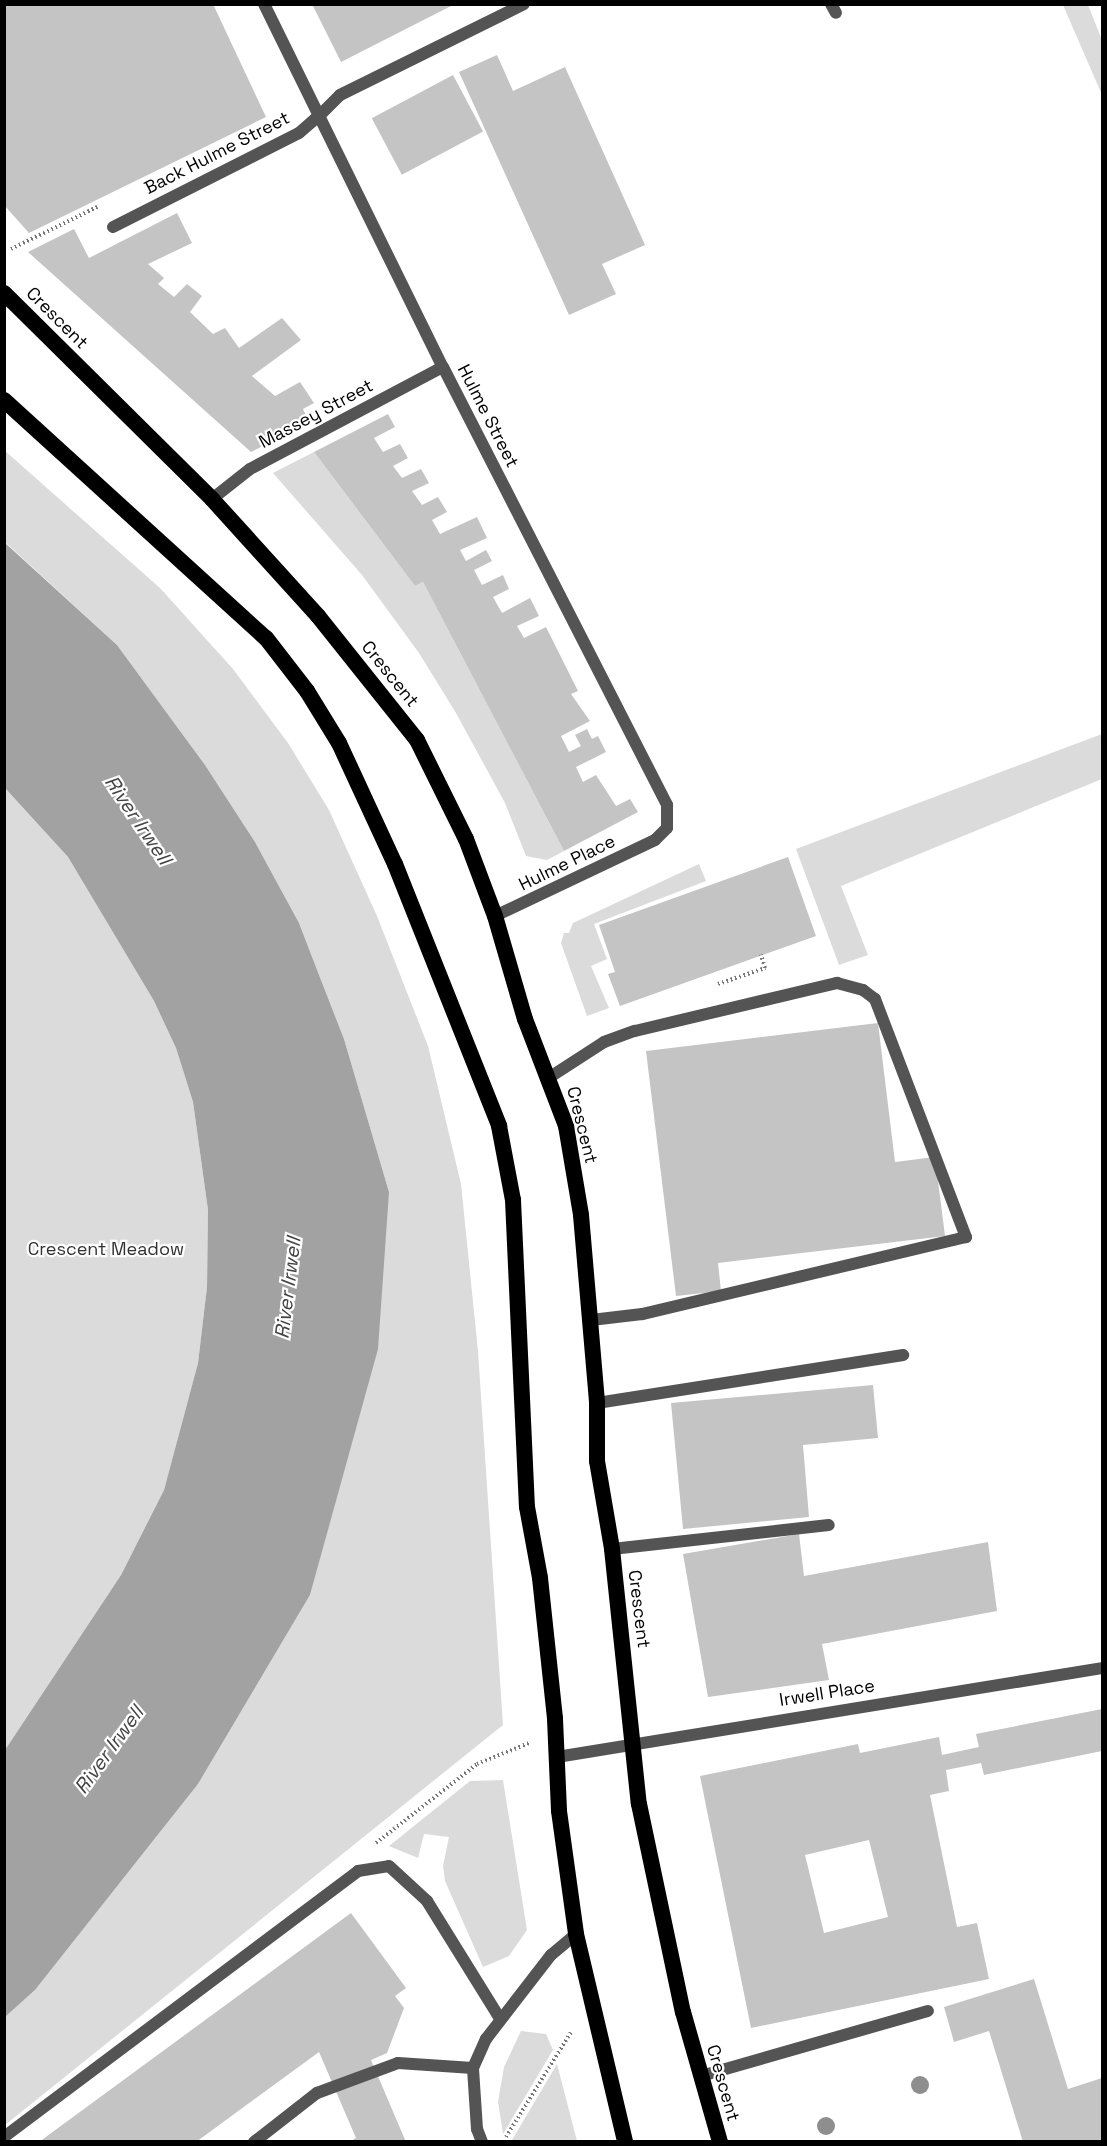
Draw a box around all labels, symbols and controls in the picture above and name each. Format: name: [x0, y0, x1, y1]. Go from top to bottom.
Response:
street label: Back Hulme Street: [141, 107, 293, 199]
street label: Crescent: [22, 283, 92, 353]
street label: Hulme Street: [453, 361, 523, 471]
street label: Massey Street: [255, 375, 377, 453]
street label: Crescent: [357, 637, 423, 711]
water label: River Irwell: [99, 771, 177, 869]
street label: Hulme Place: [515, 830, 619, 896]
street label: Crescent: [562, 1084, 602, 1166]
water label: River Irwell: [270, 1236, 306, 1340]
park label: Crescent Meadow: [28, 1238, 184, 1260]
street label: Crescent: [623, 1569, 655, 1649]
street label: Irwell Place: [778, 1675, 876, 1711]
water label: River Irwell: [69, 1702, 149, 1798]
street label: Crescent: [702, 2042, 744, 2124]

